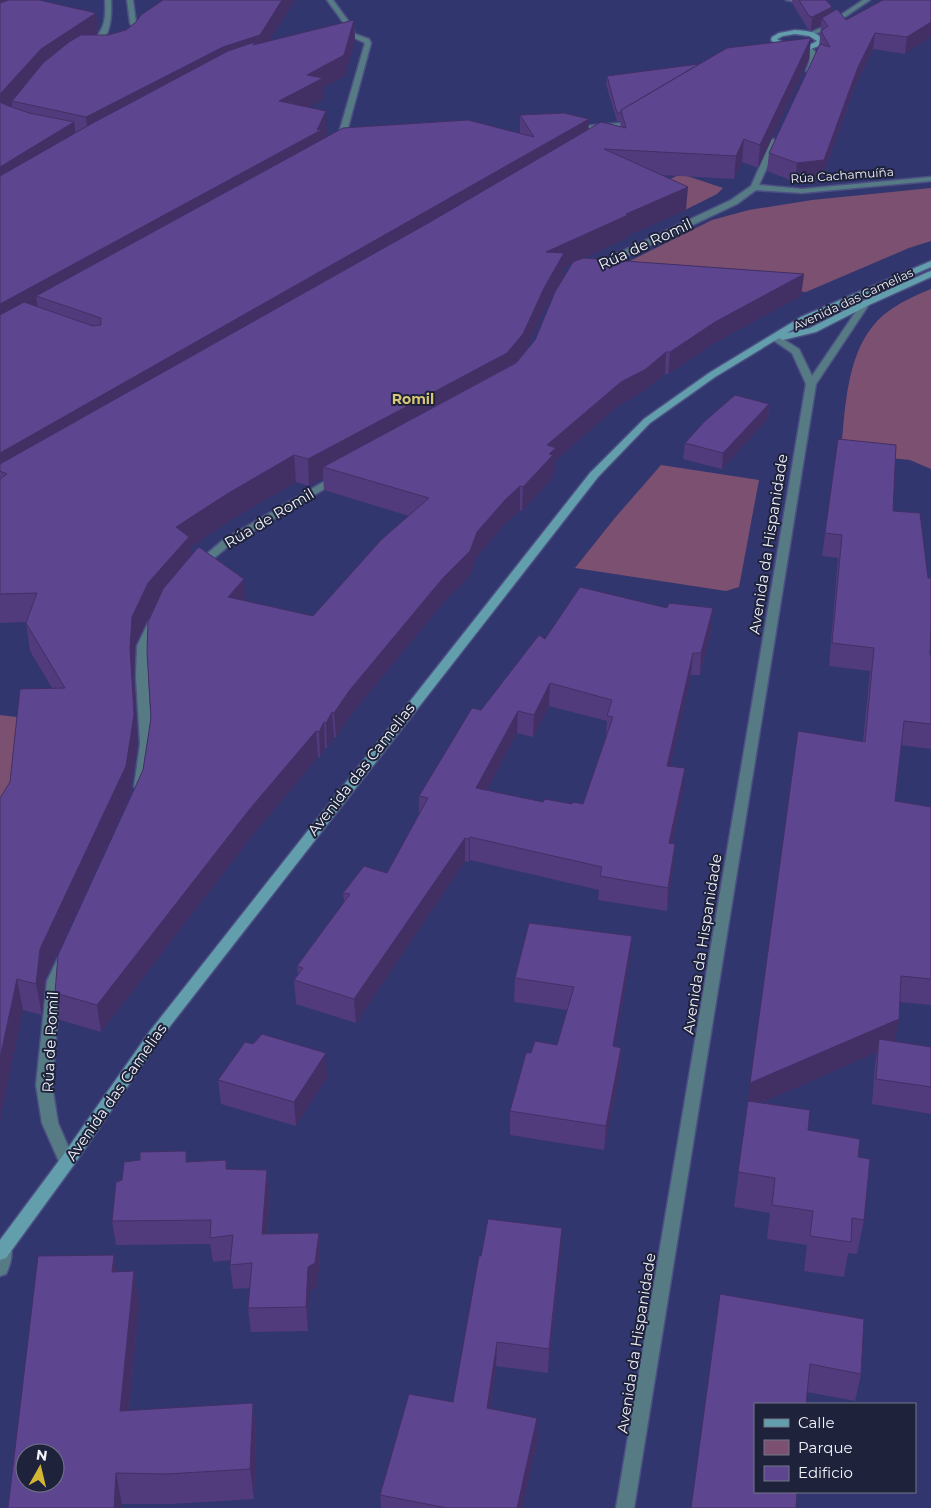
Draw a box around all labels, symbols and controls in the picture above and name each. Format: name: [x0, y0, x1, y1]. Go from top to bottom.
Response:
street label: Rúa Cachamuíña: [790, 164, 894, 186]
street label: Rúa de Romil: [595, 214, 695, 274]
street label: Avenida das Camelias: [791, 265, 915, 333]
district label: Romil: [392, 390, 434, 408]
street label: Avenida da Hispanidade: [744, 452, 792, 636]
street label: Rúa de Romil: [221, 484, 317, 552]
street label: Avenida das Camelias: [303, 699, 419, 839]
street label: Avenida da Hispanidade: [678, 852, 726, 1036]
street label: Rúa de Romil: [38, 991, 62, 1093]
street label: Avenida das Camelias: [61, 1020, 171, 1164]
street label: Avenida da Hispanidade: [612, 1251, 660, 1435]
legend: [754, 1403, 916, 1493]
text: Calle: [798, 1413, 835, 1432]
text: Parque: [798, 1438, 853, 1457]
north arrow: [15, 1443, 65, 1493]
text: N: [35, 1445, 49, 1465]
text: Edificio: [798, 1463, 853, 1482]

